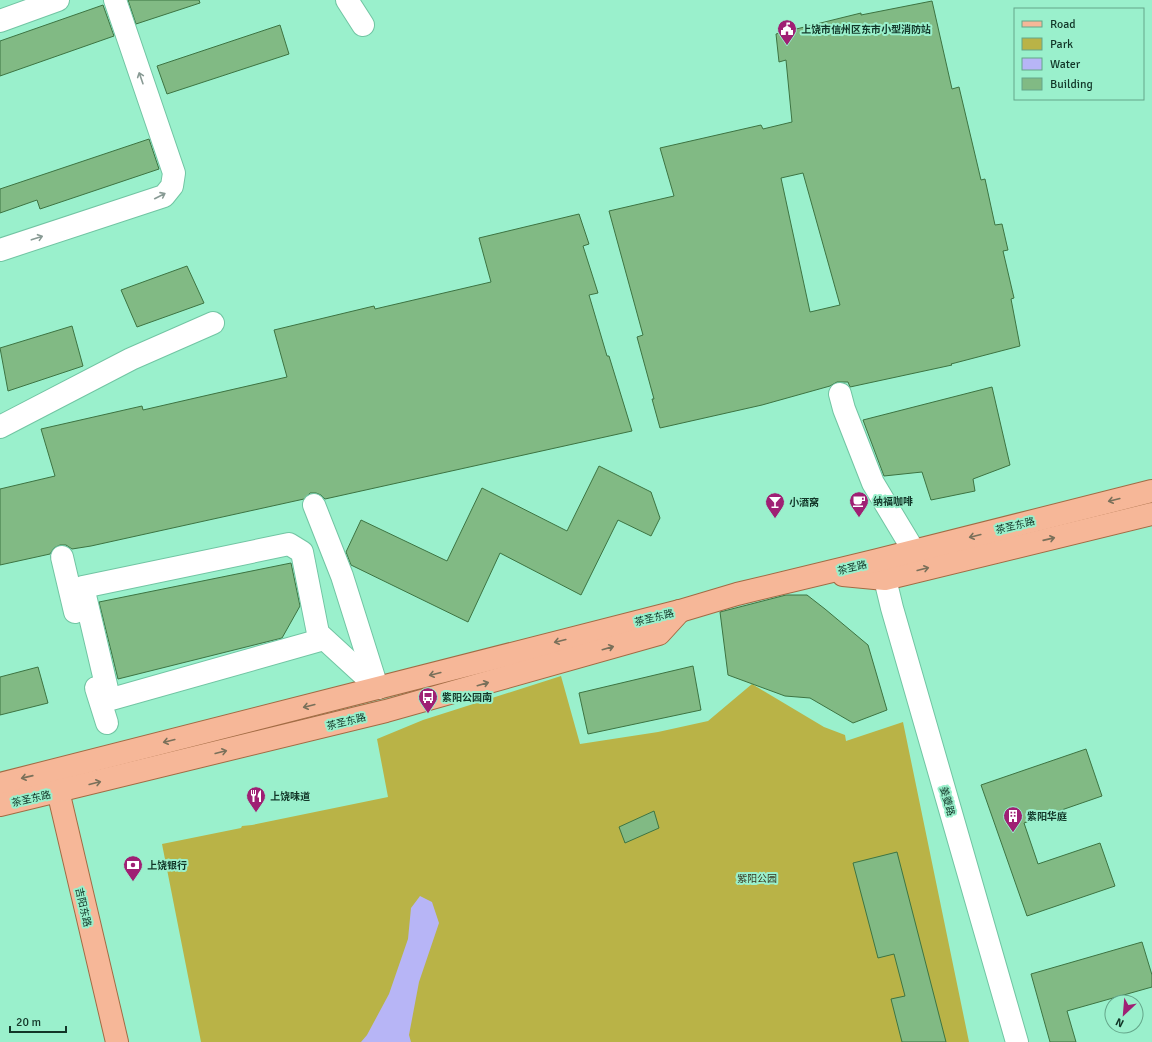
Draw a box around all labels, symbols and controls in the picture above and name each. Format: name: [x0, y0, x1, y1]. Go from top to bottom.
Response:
legend: [1014, 8, 1144, 100]
text: Road: [1050, 17, 1076, 32]
public building icon: 上饶市信州区东市小型消防站: [776, 18, 798, 46]
place label: 上饶市信州区东市小型消防站: [801, 23, 931, 36]
text: Park: [1050, 37, 1073, 52]
text: Water: [1050, 57, 1081, 72]
one-way arrow: [137, 72, 145, 84]
text: Building: [1050, 77, 1093, 92]
one-way arrow: [154, 192, 166, 199]
one-way arrow: [31, 233, 43, 241]
cafe icon: 纳福咖啡: [848, 490, 870, 518]
bar icon: 小酒窝: [764, 491, 786, 519]
place label: 纳福咖啡: [873, 495, 913, 508]
place label: 小酒窝: [789, 497, 819, 509]
one-way arrow: [1108, 497, 1121, 505]
street label: 茶圣东路: [994, 515, 1036, 537]
one-way arrow: [968, 533, 981, 540]
one-way arrow: [1042, 534, 1055, 542]
street label: 茶圣路: [836, 559, 868, 577]
one-way arrow: [916, 565, 929, 572]
street label: 茶圣东路: [633, 607, 675, 629]
one-way arrow: [554, 638, 567, 646]
one-way arrow: [601, 644, 614, 651]
one-way arrow: [428, 670, 441, 678]
one-way arrow: [476, 680, 489, 687]
bus stop icon: 紫阳公园南: [417, 686, 439, 714]
place label: 紫阳公园南: [442, 692, 492, 704]
one-way arrow: [302, 703, 315, 710]
street label: 茶圣东路: [325, 711, 367, 733]
one-way arrow: [163, 738, 176, 746]
one-way arrow: [215, 747, 228, 755]
one-way arrow: [20, 774, 33, 782]
one-way arrow: [88, 778, 101, 786]
restaurant icon: 上饶味道: [245, 785, 267, 813]
street label: 姜夔路: [937, 785, 957, 817]
street label: 茶圣东路: [10, 789, 52, 809]
place label: 上饶味道: [270, 790, 310, 803]
building icon: 紫阳华庭: [1002, 805, 1024, 833]
place label: 紫阳华庭: [1027, 810, 1067, 823]
bank icon: 上饶银行: [122, 854, 144, 882]
place label: 上饶银行: [147, 859, 187, 872]
park label: 紫阳公园: [737, 873, 777, 885]
street label: 吉阳东路: [73, 886, 93, 928]
north arrow: [1104, 994, 1144, 1034]
scale bar: [10, 1008, 66, 1034]
text: 20 m: [16, 1015, 41, 1030]
text: N: [1114, 1015, 1126, 1030]

